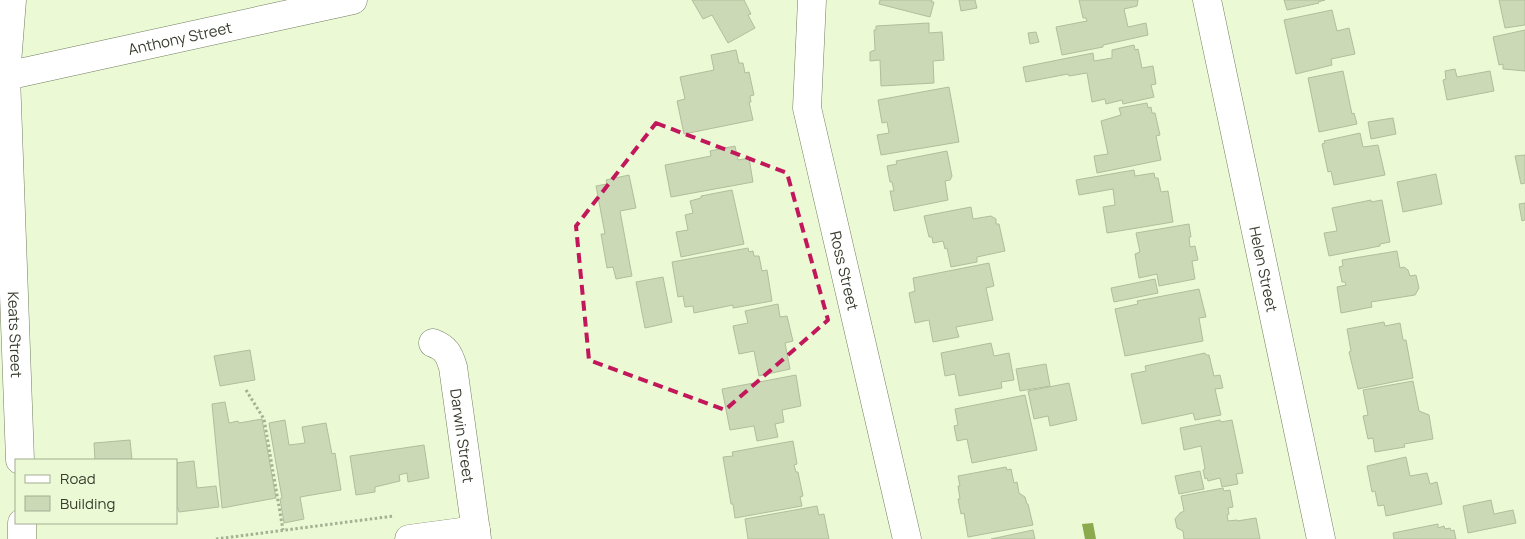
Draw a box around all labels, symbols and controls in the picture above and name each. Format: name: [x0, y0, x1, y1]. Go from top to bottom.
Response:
street label: Anthony Street: [126, 16, 234, 60]
street label: Helen Street: [1245, 224, 1283, 314]
street label: Ross Street: [825, 229, 864, 312]
street label: Keats Street: [3, 291, 27, 378]
street label: Darwin Street: [446, 387, 480, 484]
legend: [15, 459, 178, 524]
text: Road: [60, 468, 96, 489]
text: Building: [60, 493, 115, 514]

